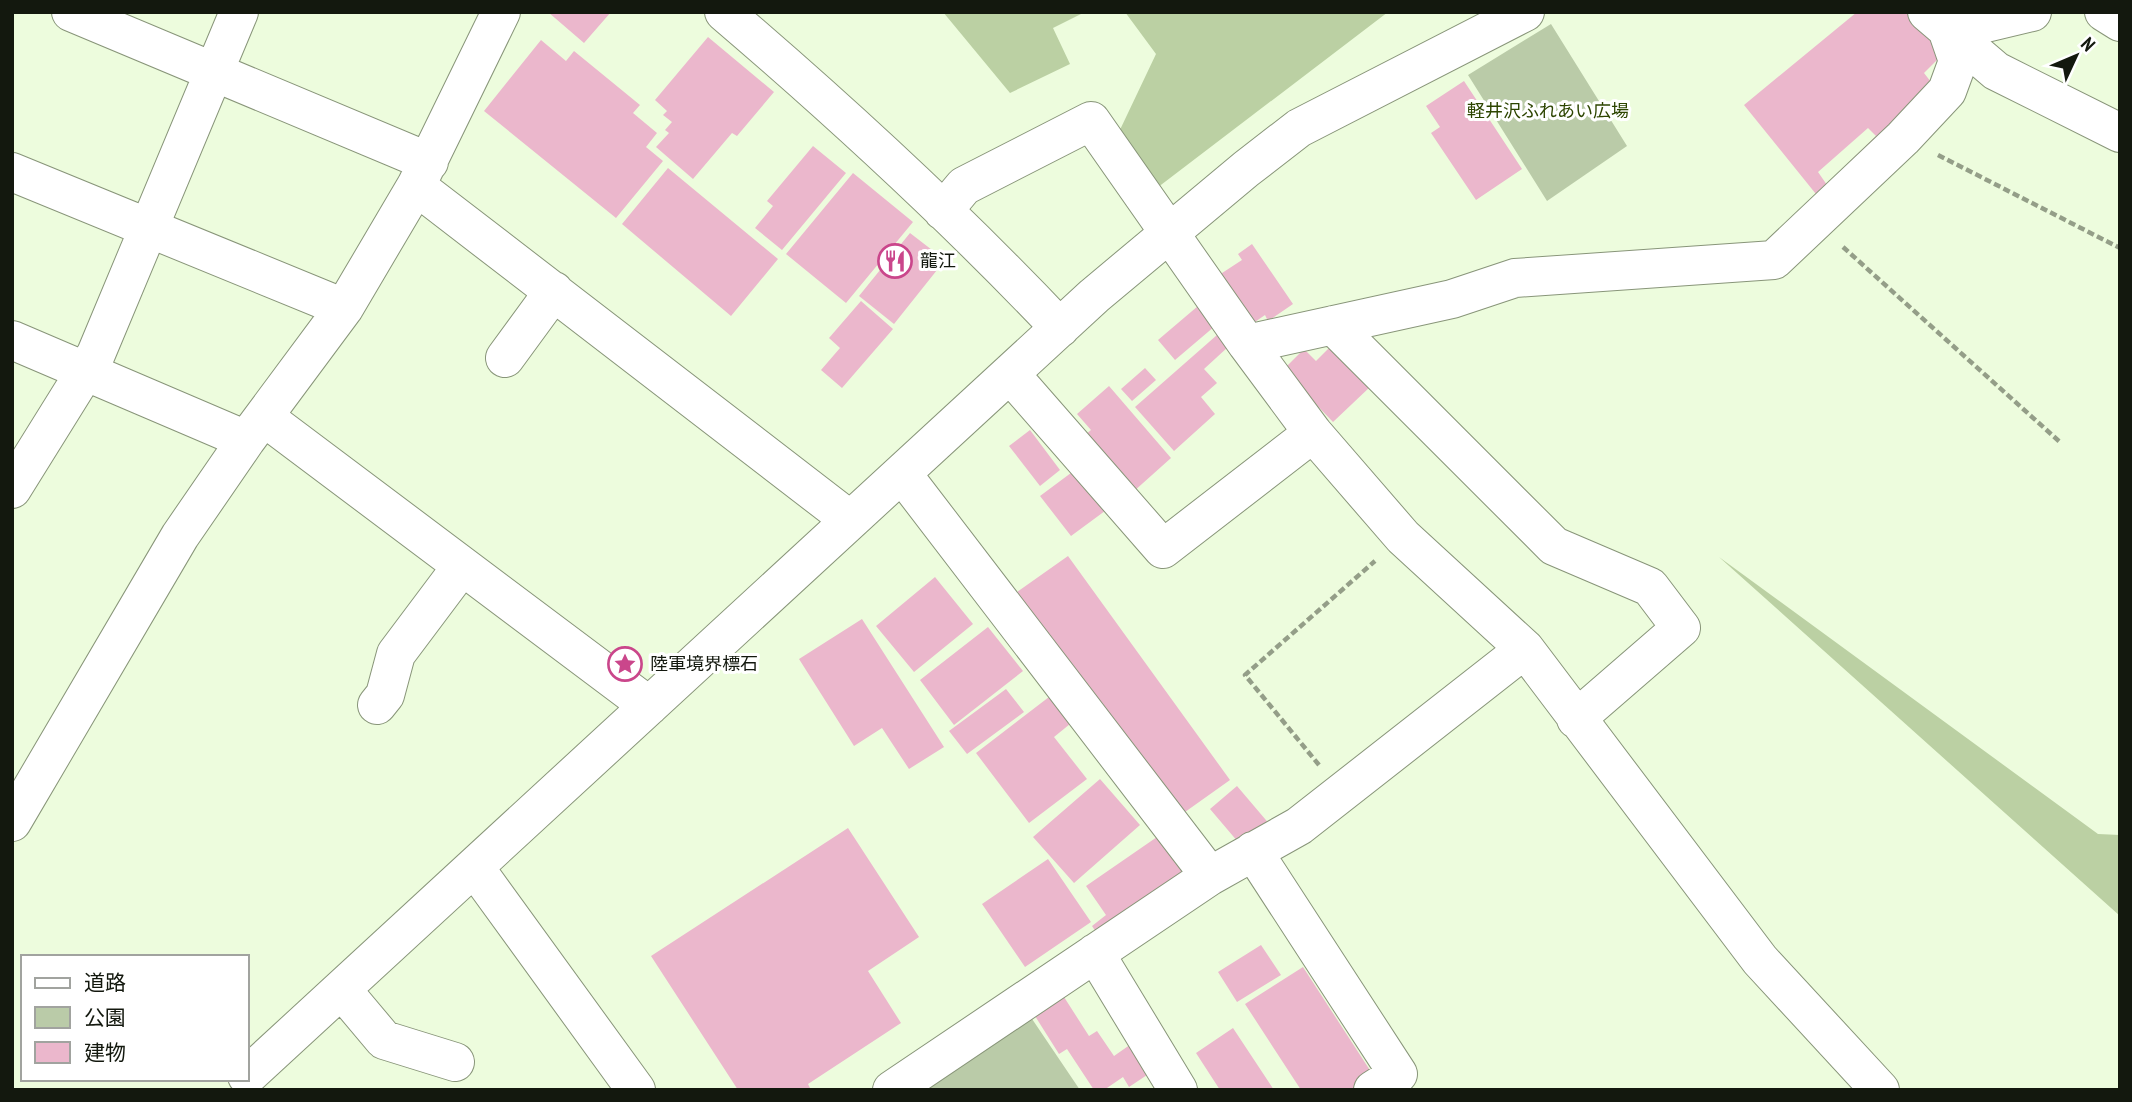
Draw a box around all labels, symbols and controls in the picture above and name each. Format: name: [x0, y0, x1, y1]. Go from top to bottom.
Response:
north arrow: [2041, 21, 2111, 91]
text: N: [2076, 32, 2100, 56]
park label: 軽井沢ふれあい広場: [1467, 99, 1629, 122]
restaurant icon: 龍江: [876, 242, 914, 280]
place label: 龍江: [920, 249, 956, 272]
place icon: 陸軍境界標石: [606, 645, 644, 683]
place label: 陸軍境界標石: [650, 652, 758, 675]
legend: [21, 955, 248, 1081]
text: 道路: [84, 969, 126, 996]
text: 公園: [84, 1004, 126, 1031]
text: 建物: [84, 1039, 126, 1066]

